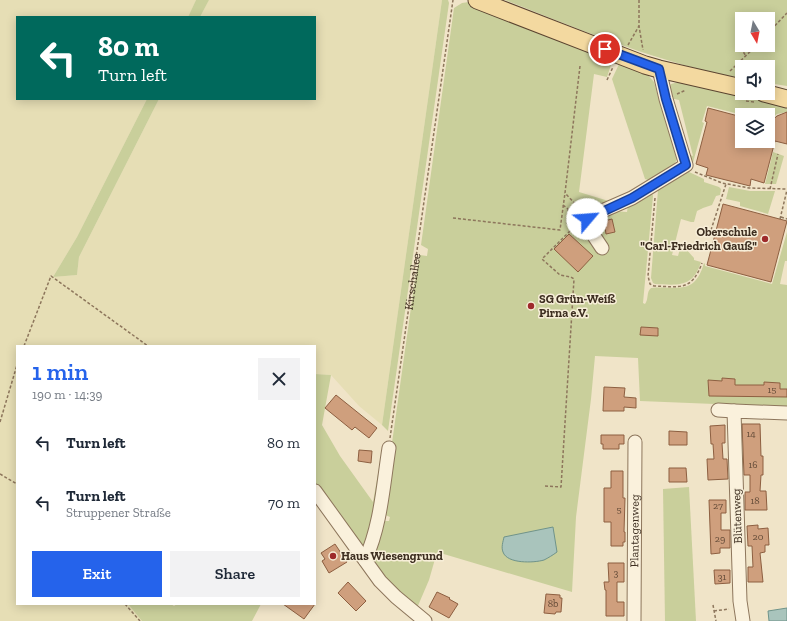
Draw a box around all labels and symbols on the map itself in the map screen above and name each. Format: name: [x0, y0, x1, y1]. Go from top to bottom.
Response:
north arrow: [735, 12, 775, 52]
pin: [588, 32, 622, 66]
position arrow: [566, 198, 608, 240]
place label: Oberschule "Carl-Friedrich Gauß": [640, 225, 757, 253]
marker: Oberschule "Carl-Friedrich Gauß": [760, 234, 770, 244]
street label: Kirschallee: [401, 252, 424, 311]
place label: SG Grün-Weiß Pirna e.V.: [539, 292, 616, 320]
marker: SG Grün-Weiß Pirna e.V.: [526, 301, 536, 311]
house number: 15: [768, 384, 776, 396]
house number: 14: [746, 428, 756, 440]
house number: 16: [748, 459, 758, 471]
street label: Blütenweg: [729, 488, 745, 544]
street label: Plantagenweg: [627, 494, 642, 568]
house number: 18: [750, 495, 760, 507]
house number: 27: [713, 500, 723, 512]
house number: 5: [616, 504, 622, 516]
house number: 20: [753, 531, 764, 543]
house number: 29: [715, 533, 725, 545]
place label: Haus Wiesengrund: [341, 549, 443, 563]
marker: Haus Wiesengrund: [328, 551, 338, 561]
house number: 3: [614, 567, 619, 579]
house number: 31: [718, 571, 727, 583]
house number: 8b: [548, 598, 558, 610]

